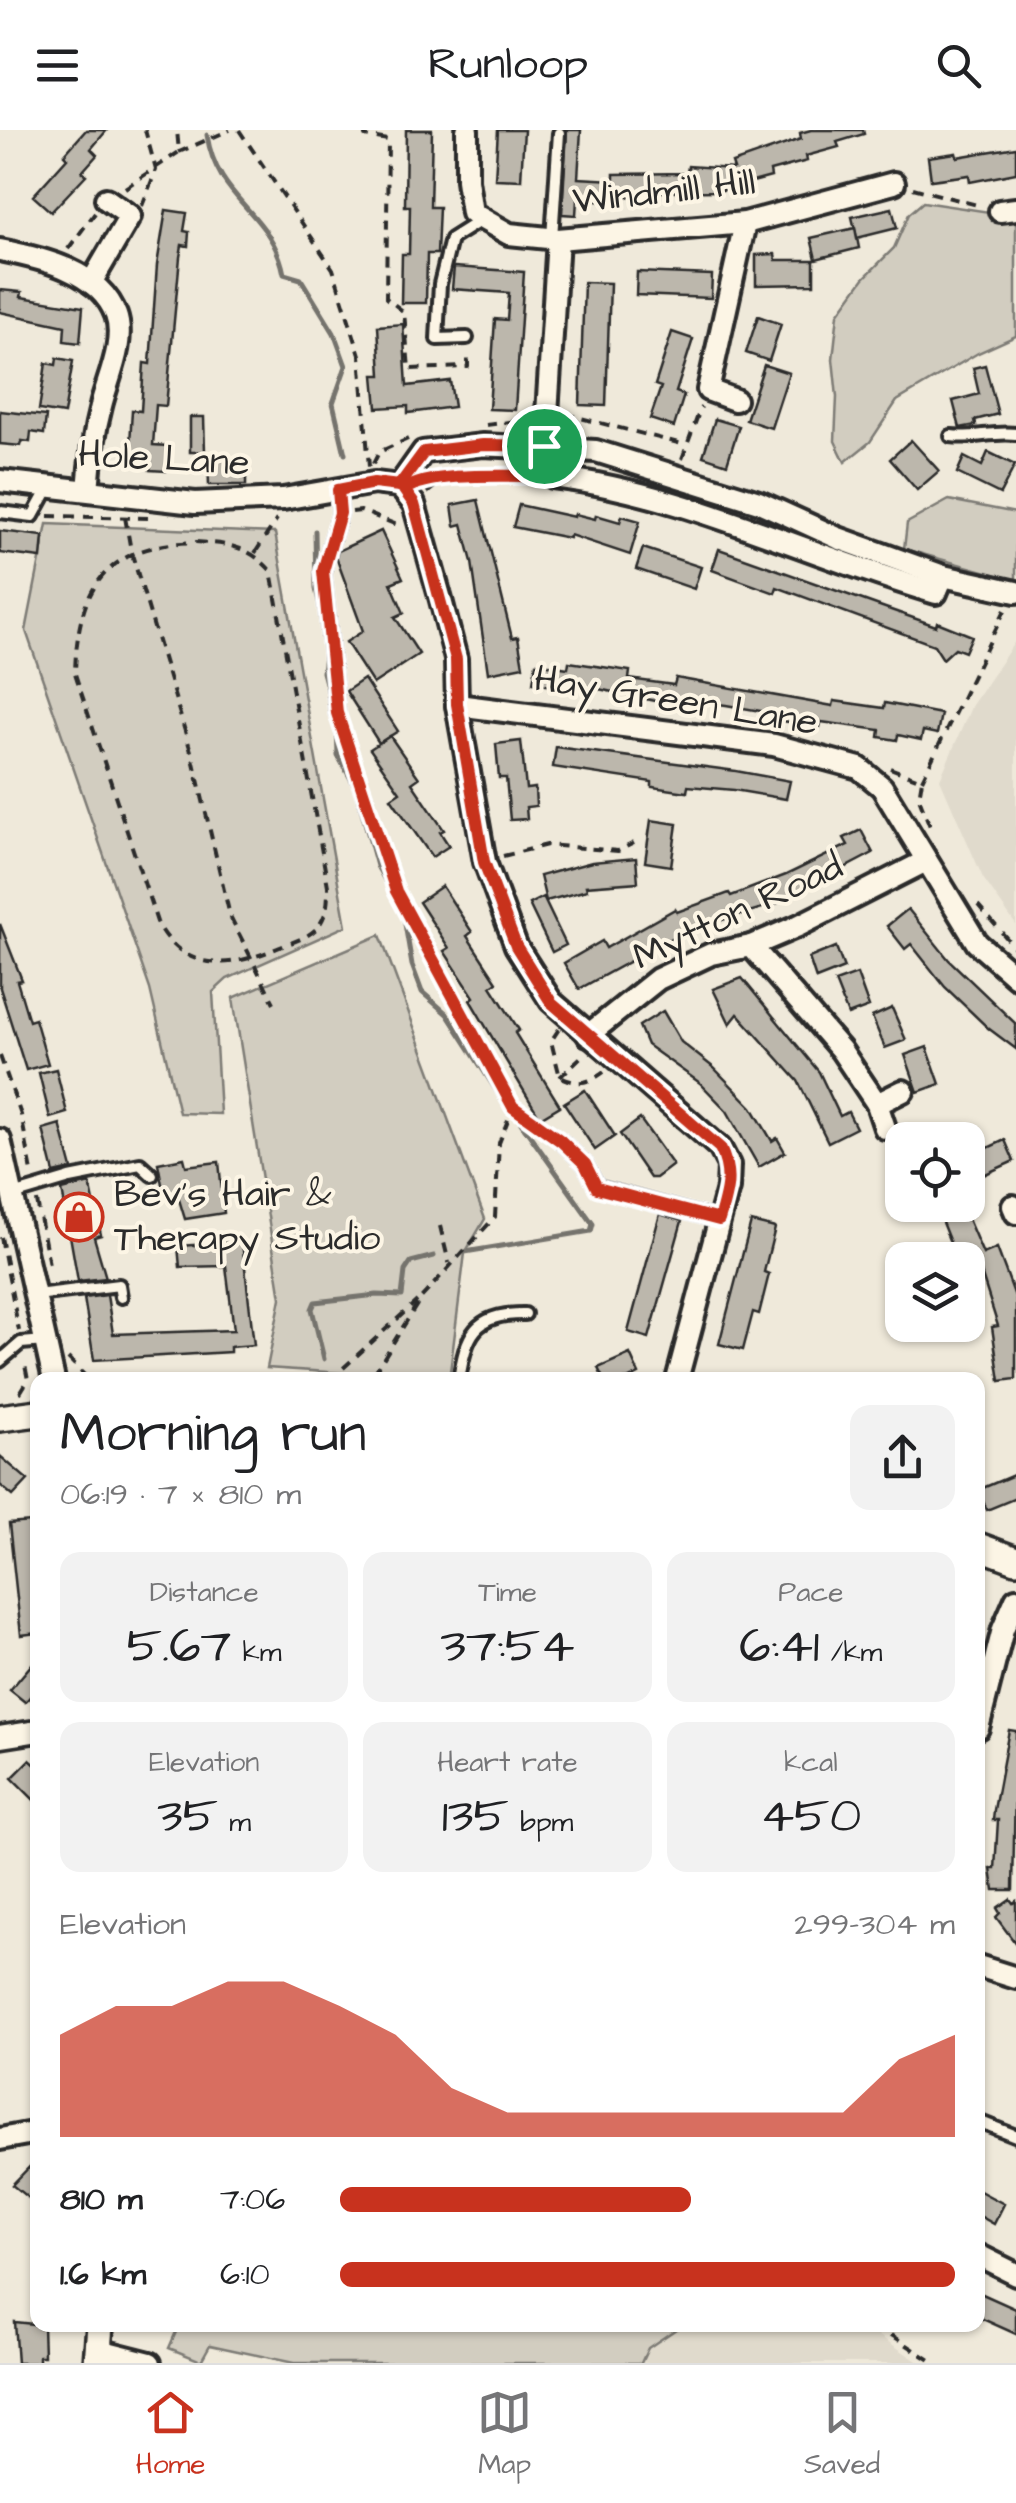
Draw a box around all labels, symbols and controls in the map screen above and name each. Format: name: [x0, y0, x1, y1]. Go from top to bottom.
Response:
text: Runloop: [428, 34, 588, 96]
icon: menu: [30, 38, 85, 93]
icon: search: [931, 38, 986, 93]
street label: Windmill Hill: [570, 157, 758, 227]
pin: [502, 404, 587, 489]
icon: arrive: [517, 419, 572, 474]
street label: Hole Lane: [77, 429, 251, 489]
street label: Hay Green Lane: [530, 653, 821, 750]
street label: Mytton Road: [625, 841, 852, 984]
map controls: [885, 1122, 985, 1342]
button: locate: [885, 1122, 985, 1222]
place label: Bev's Hair & Therapy Studio: [114, 1169, 380, 1266]
shop icon: Bev's Hair & Therapy Studio: [53, 1191, 105, 1243]
button: layers: [885, 1242, 985, 1342]
text: Morning run: [60, 1396, 366, 1472]
button: share: [850, 1405, 955, 1510]
text: 06:19 · 7 × 810 m: [60, 1472, 301, 1517]
text: Distance: [150, 1573, 259, 1612]
text: Time: [478, 1573, 537, 1612]
text: Pace: [778, 1573, 843, 1612]
text: 5.67: [127, 1612, 231, 1681]
text: 37:54: [441, 1612, 574, 1681]
text: 6:41: [739, 1612, 819, 1681]
text: km: [231, 1633, 282, 1672]
text: /km: [819, 1633, 882, 1672]
text: Elevation: [149, 1743, 259, 1782]
text: Heart rate: [437, 1743, 578, 1782]
text: kcal: [784, 1743, 838, 1782]
text: 35: [157, 1782, 218, 1851]
text: 135: [442, 1782, 509, 1851]
text: 450: [760, 1782, 861, 1851]
text: m: [218, 1803, 251, 1842]
text: bpm: [509, 1803, 573, 1842]
text: Elevation: [60, 1902, 186, 1947]
text: 299–304 m: [794, 1902, 955, 1947]
text: 810 m: [60, 2177, 143, 2222]
text: 7:06: [220, 2177, 285, 2222]
text: 1.6 km: [60, 2252, 146, 2297]
text: 6:10: [220, 2252, 270, 2297]
tab: Home: [136, 2385, 206, 2484]
tab: Map: [477, 2385, 532, 2484]
tab: Saved: [804, 2385, 880, 2484]

